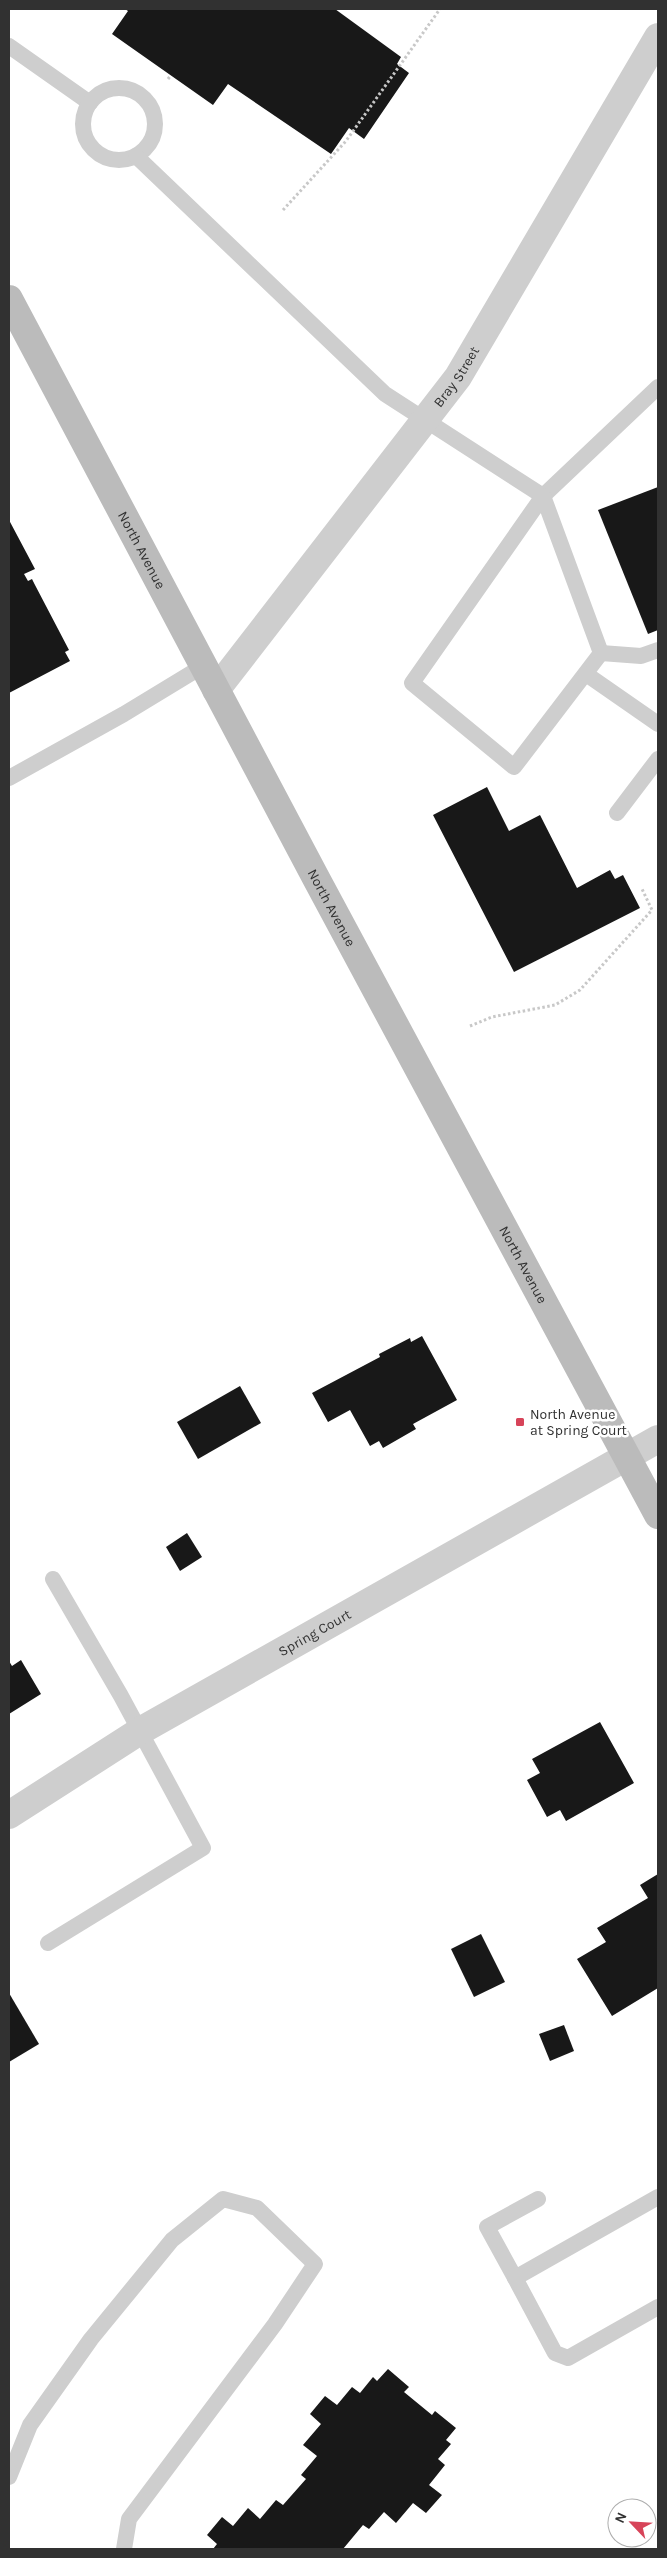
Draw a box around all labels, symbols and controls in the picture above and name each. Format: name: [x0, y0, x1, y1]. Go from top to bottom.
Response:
street label: Bray Street: [430, 343, 483, 410]
street label: North Avenue: [114, 508, 170, 592]
street label: North Avenue: [304, 866, 360, 949]
street label: North Avenue: [496, 1223, 551, 1306]
place label: North Avenue at Spring Court: [530, 1406, 627, 1439]
marker: North Avenue at Spring Court: [514, 1416, 526, 1428]
street label: Spring Court: [275, 1605, 354, 1660]
north arrow: [607, 2498, 657, 2548]
text: N: [611, 2510, 630, 2526]

